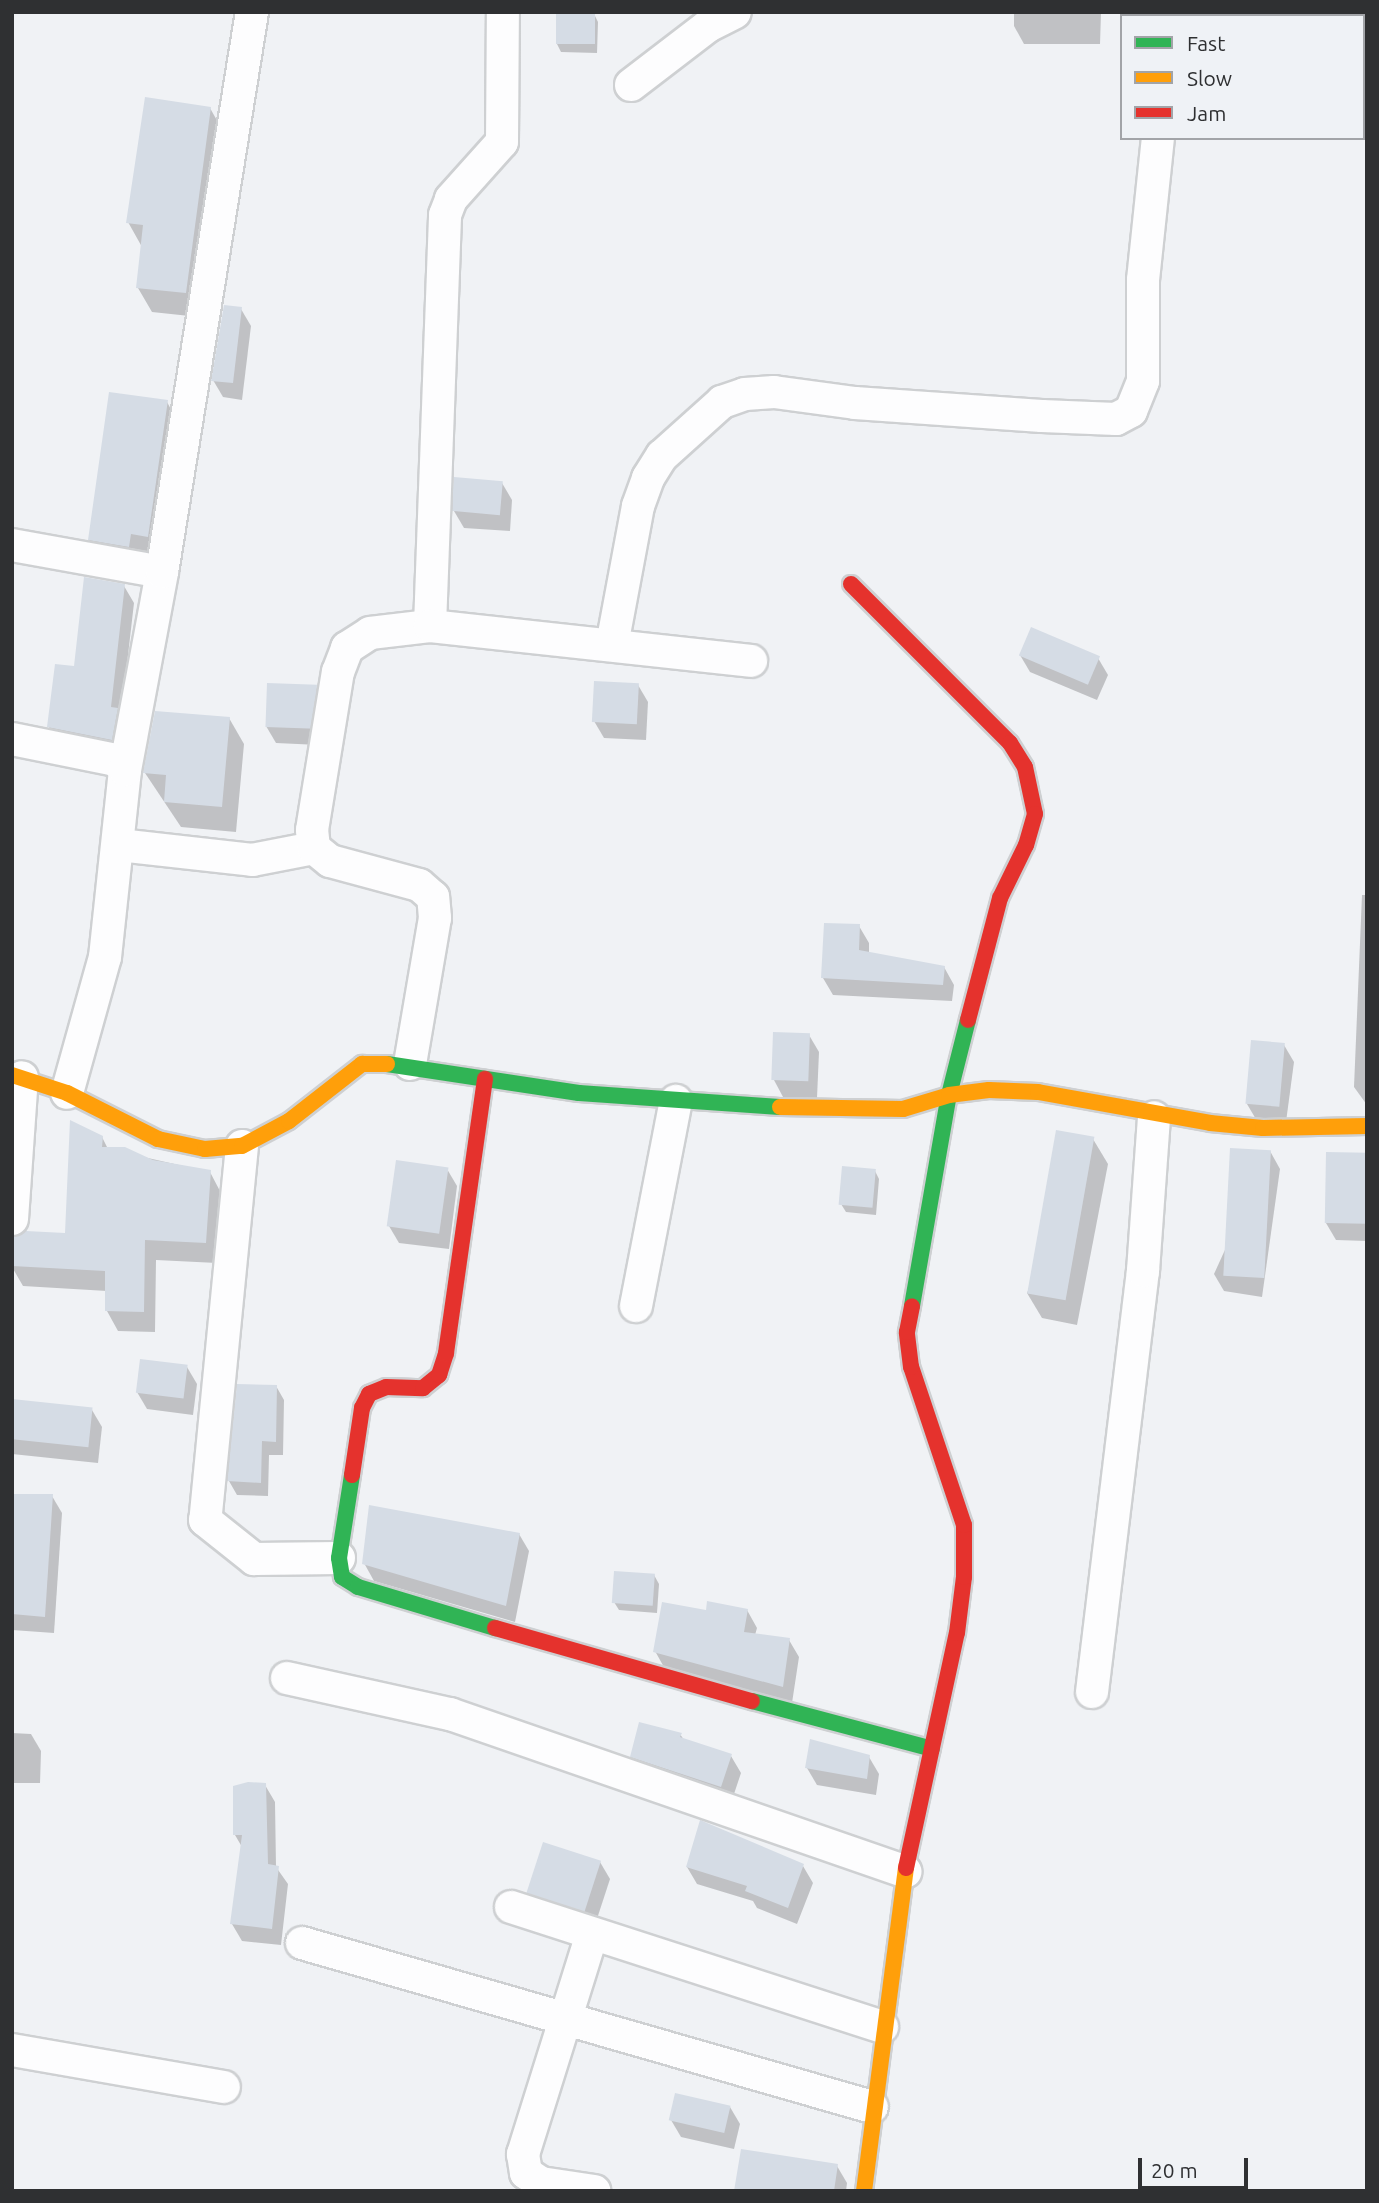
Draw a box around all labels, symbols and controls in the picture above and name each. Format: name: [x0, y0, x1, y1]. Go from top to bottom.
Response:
legend: [1120, 14, 1365, 140]
text: Fast: [1187, 31, 1225, 55]
text: Slow: [1187, 66, 1232, 90]
text: Jam: [1187, 101, 1226, 125]
scale bar: [1141, 2144, 1251, 2188]
text: 20 m: [1151, 2158, 1198, 2182]

